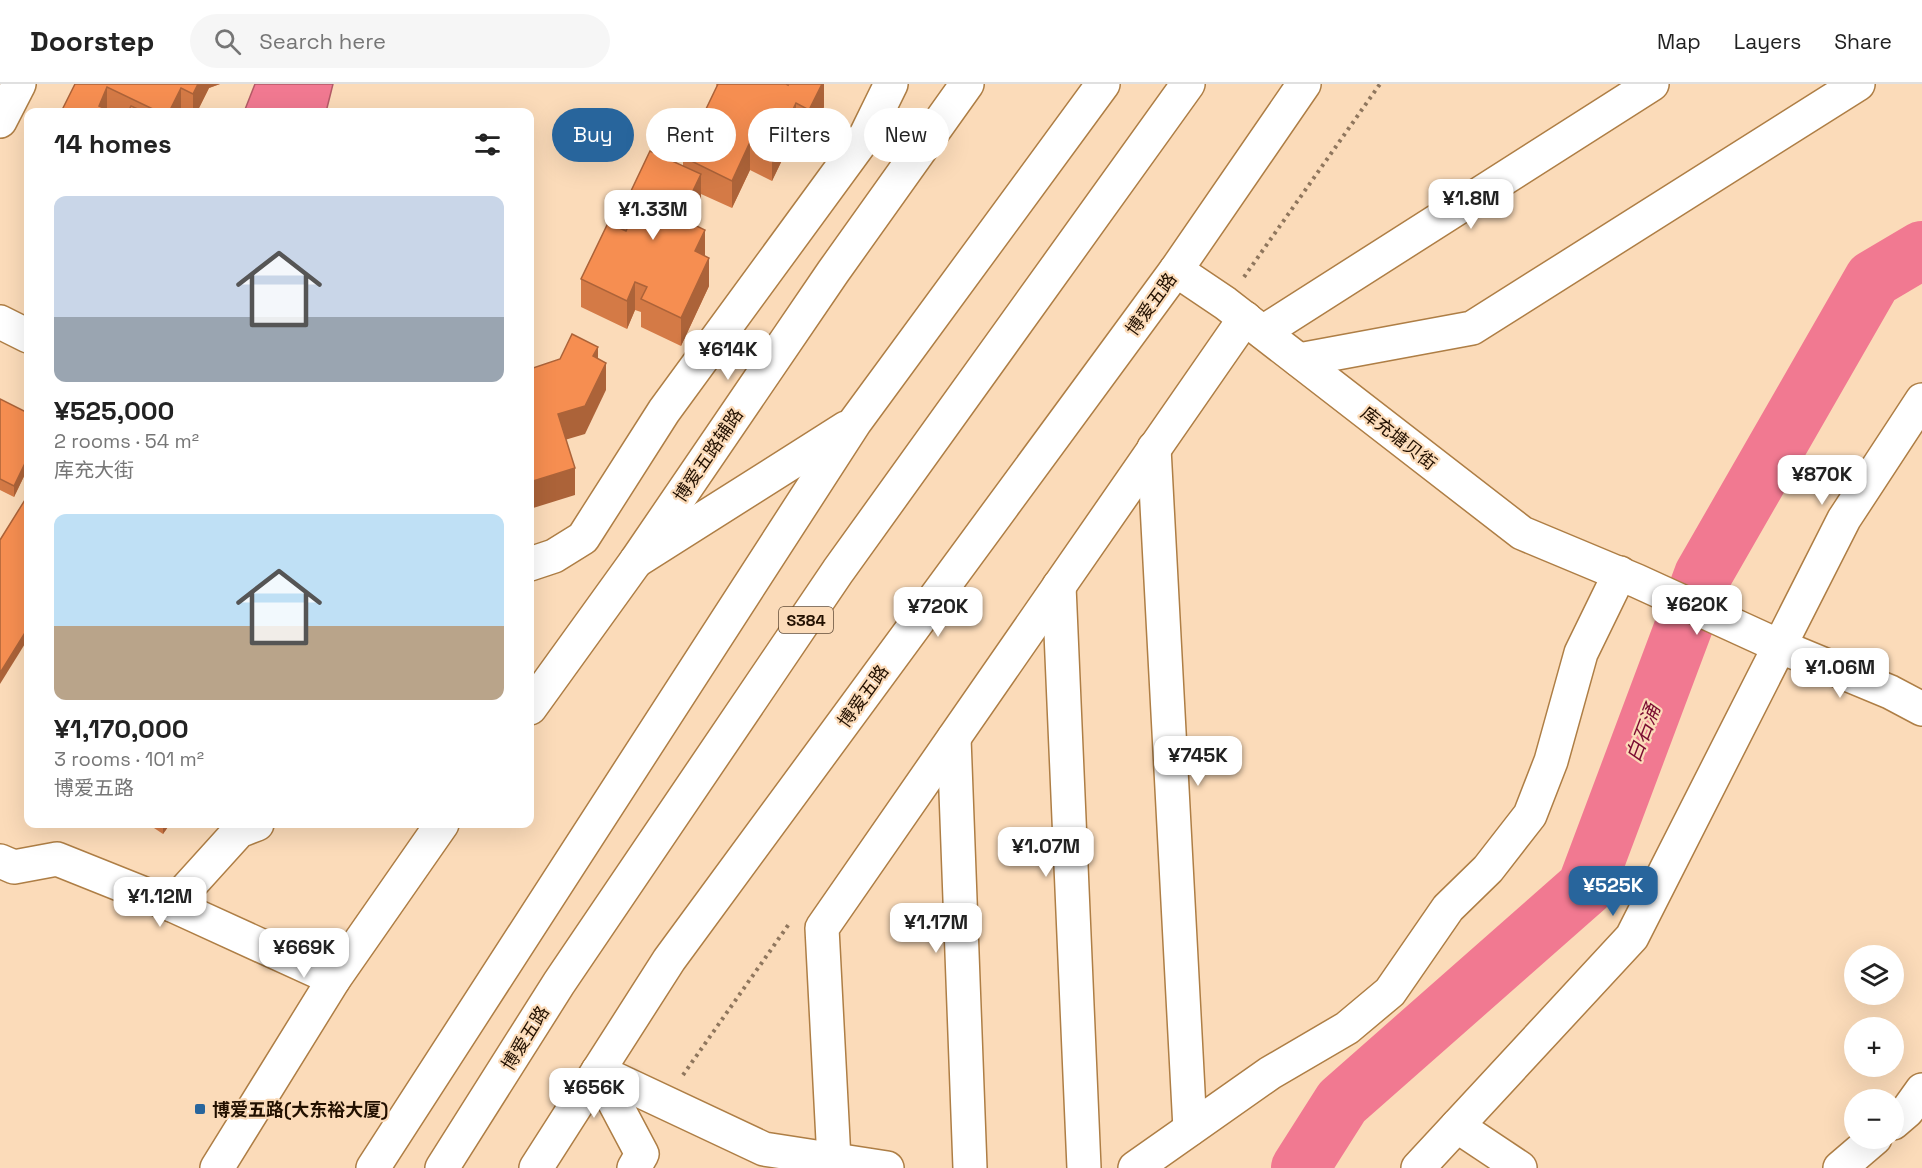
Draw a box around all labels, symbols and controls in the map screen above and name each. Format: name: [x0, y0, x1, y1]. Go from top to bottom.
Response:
search box: [190, 14, 610, 68]
text: Doorstep: [30, 23, 154, 59]
icon: search: [211, 25, 244, 58]
text: Search here: [259, 27, 386, 55]
text: Map: [1657, 28, 1701, 55]
text: Layers: [1734, 28, 1801, 55]
text: Share: [1834, 28, 1892, 55]
chip: Buy: [552, 108, 634, 162]
chip: Rent: [646, 108, 736, 162]
chip: Filters: [748, 108, 852, 162]
chip: New: [864, 108, 949, 162]
text: 14 homes: [54, 127, 172, 161]
icon: filters: [471, 128, 504, 161]
pin: ¥1.8M: [1429, 179, 1513, 230]
text: ¥1.8M: [1442, 185, 1500, 211]
pin: ¥1.33M: [604, 190, 702, 241]
text: ¥1.33M: [618, 196, 688, 222]
icon: home: [225, 235, 333, 343]
street label: 博爱五路: [1121, 268, 1181, 340]
pin: ¥614K: [686, 330, 770, 381]
text: ¥614K: [699, 336, 757, 362]
text: ¥525,000: [54, 394, 174, 428]
street label: 库充塘贝街: [1356, 401, 1442, 475]
street label: 博爱五路辅路: [668, 404, 748, 506]
text: 2 rooms · 54 m²: [54, 428, 199, 454]
pin: ¥870K: [1780, 455, 1864, 506]
text: 库充大街: [54, 457, 134, 483]
text: ¥870K: [1792, 461, 1852, 487]
icon: home: [225, 553, 333, 661]
pin: ¥620K: [1655, 585, 1739, 636]
pin: ¥720K: [896, 587, 980, 638]
text: ¥620K: [1666, 591, 1728, 617]
text: ¥720K: [908, 593, 968, 619]
road number: S384: [779, 607, 833, 633]
pin: ¥1.06M: [1791, 648, 1889, 699]
text: ¥1.06M: [1805, 654, 1875, 680]
street label: 博爱五路: [833, 660, 893, 732]
water label: 白石涌: [1620, 698, 1667, 766]
text: ¥1,170,000: [54, 712, 189, 746]
pin: ¥745K: [1156, 736, 1240, 787]
text: ¥745K: [1168, 742, 1228, 768]
text: 3 rooms · 101 m²: [54, 746, 204, 772]
text: 博爱五路: [54, 775, 134, 801]
pin: ¥1.07M: [997, 827, 1095, 878]
text: ¥1.07M: [1012, 833, 1080, 859]
pin: ¥525K: [1571, 866, 1655, 917]
text: ¥525K: [1583, 872, 1643, 898]
pin: ¥1.12M: [111, 877, 209, 928]
text: ¥1.12M: [128, 883, 192, 909]
pin: ¥1.17M: [887, 903, 985, 954]
text: ¥1.17M: [904, 909, 968, 935]
pin: ¥669K: [262, 928, 346, 979]
text: ¥669K: [273, 934, 335, 960]
map controls: [1844, 945, 1904, 1149]
button: layers: [1844, 945, 1904, 1005]
street label: 博爱五路: [496, 1001, 554, 1075]
button: +: [1844, 1017, 1904, 1077]
pin: ¥656K: [552, 1068, 636, 1119]
text: ¥656K: [563, 1074, 625, 1100]
button: −: [1844, 1089, 1904, 1149]
place label: 博爱五路(大东裕大厦): [212, 1098, 388, 1121]
marker: 博爱五路(大东裕大厦): [193, 1102, 207, 1116]

